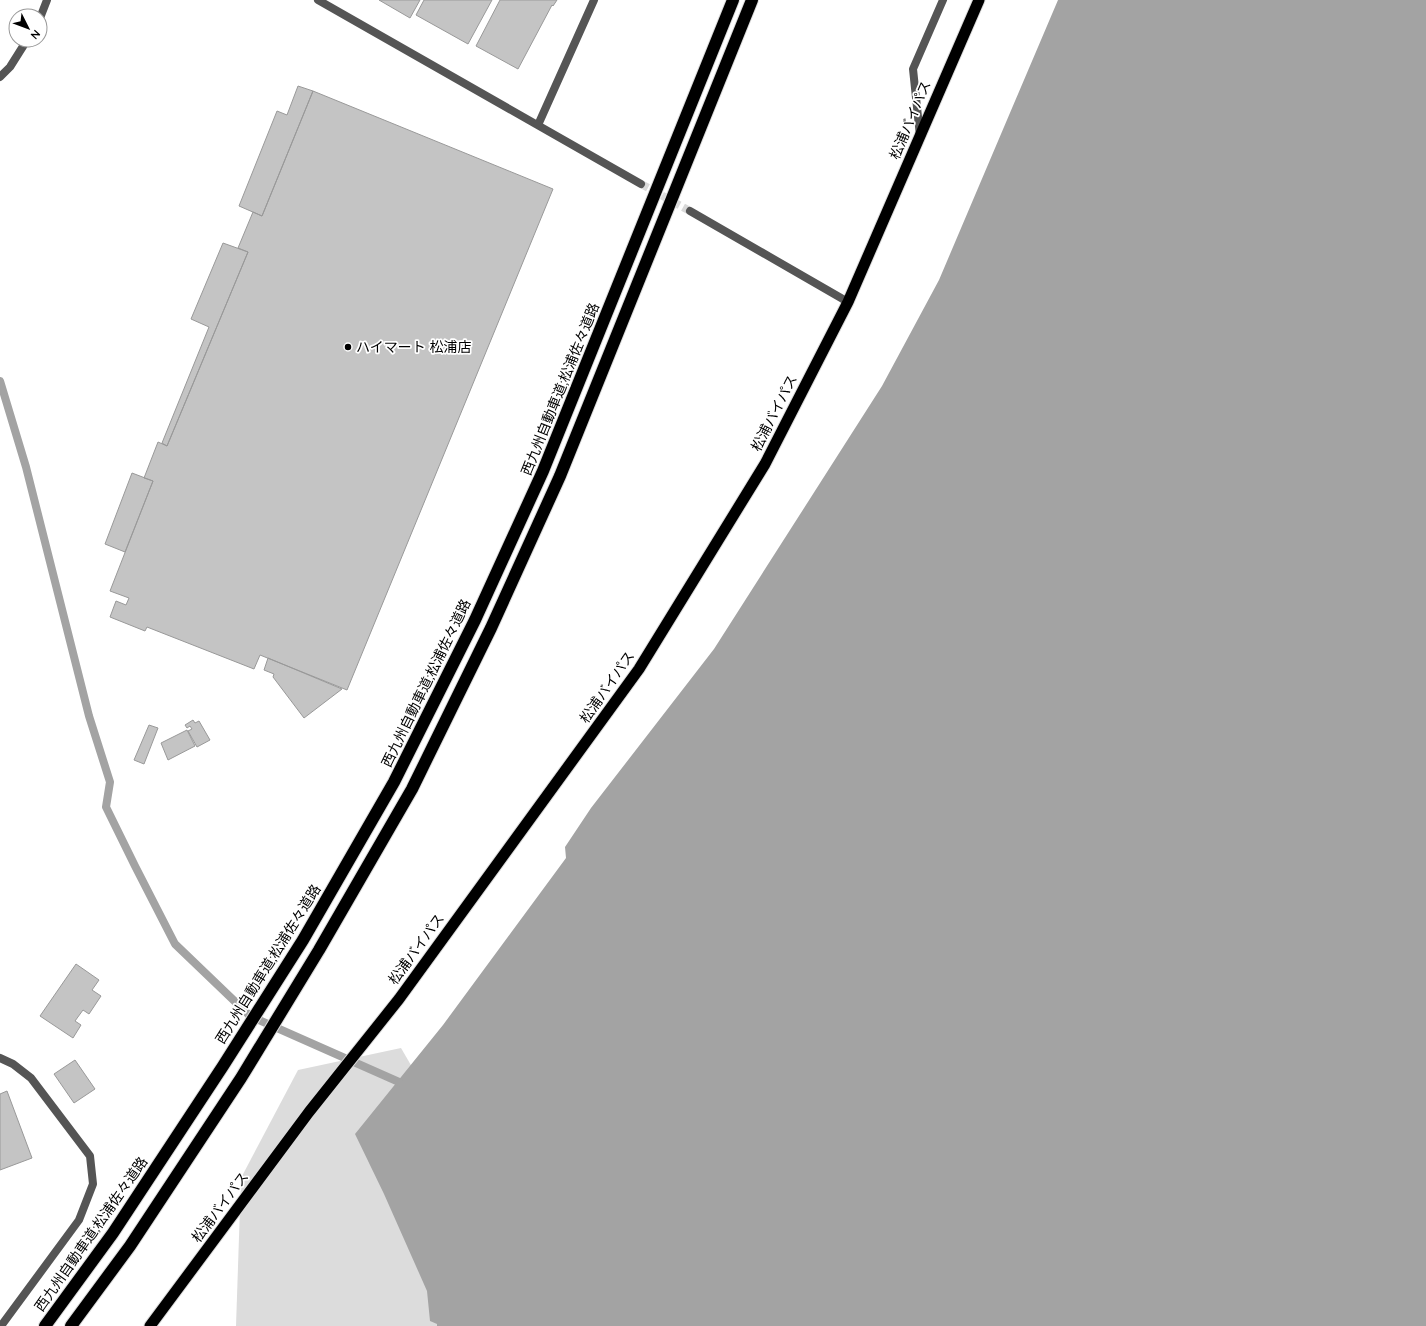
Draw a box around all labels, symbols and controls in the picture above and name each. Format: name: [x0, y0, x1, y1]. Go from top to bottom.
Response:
north arrow: [8, 8, 48, 48]
text: N: [28, 27, 43, 42]
street label: 松浦バイパス: [885, 78, 935, 162]
street label: 西九州自動車道;松浦佐々道路: [517, 300, 603, 478]
place label: ハイマート 松浦店: [356, 338, 472, 356]
marker: ハイマート 松浦店: [343, 342, 353, 352]
street label: 松浦バイパス: [747, 372, 801, 454]
street label: 西九州自動車道;松浦佐々道路: [377, 596, 475, 770]
street label: 松浦バイパス: [576, 648, 638, 726]
street label: 西九州自動車道;松浦佐々道路: [211, 881, 325, 1047]
street label: 松浦バイパス: [384, 910, 448, 988]
street label: 西九州自動車道;松浦佐々道路: [31, 1153, 151, 1315]
street label: 松浦バイパス: [188, 1168, 252, 1246]

